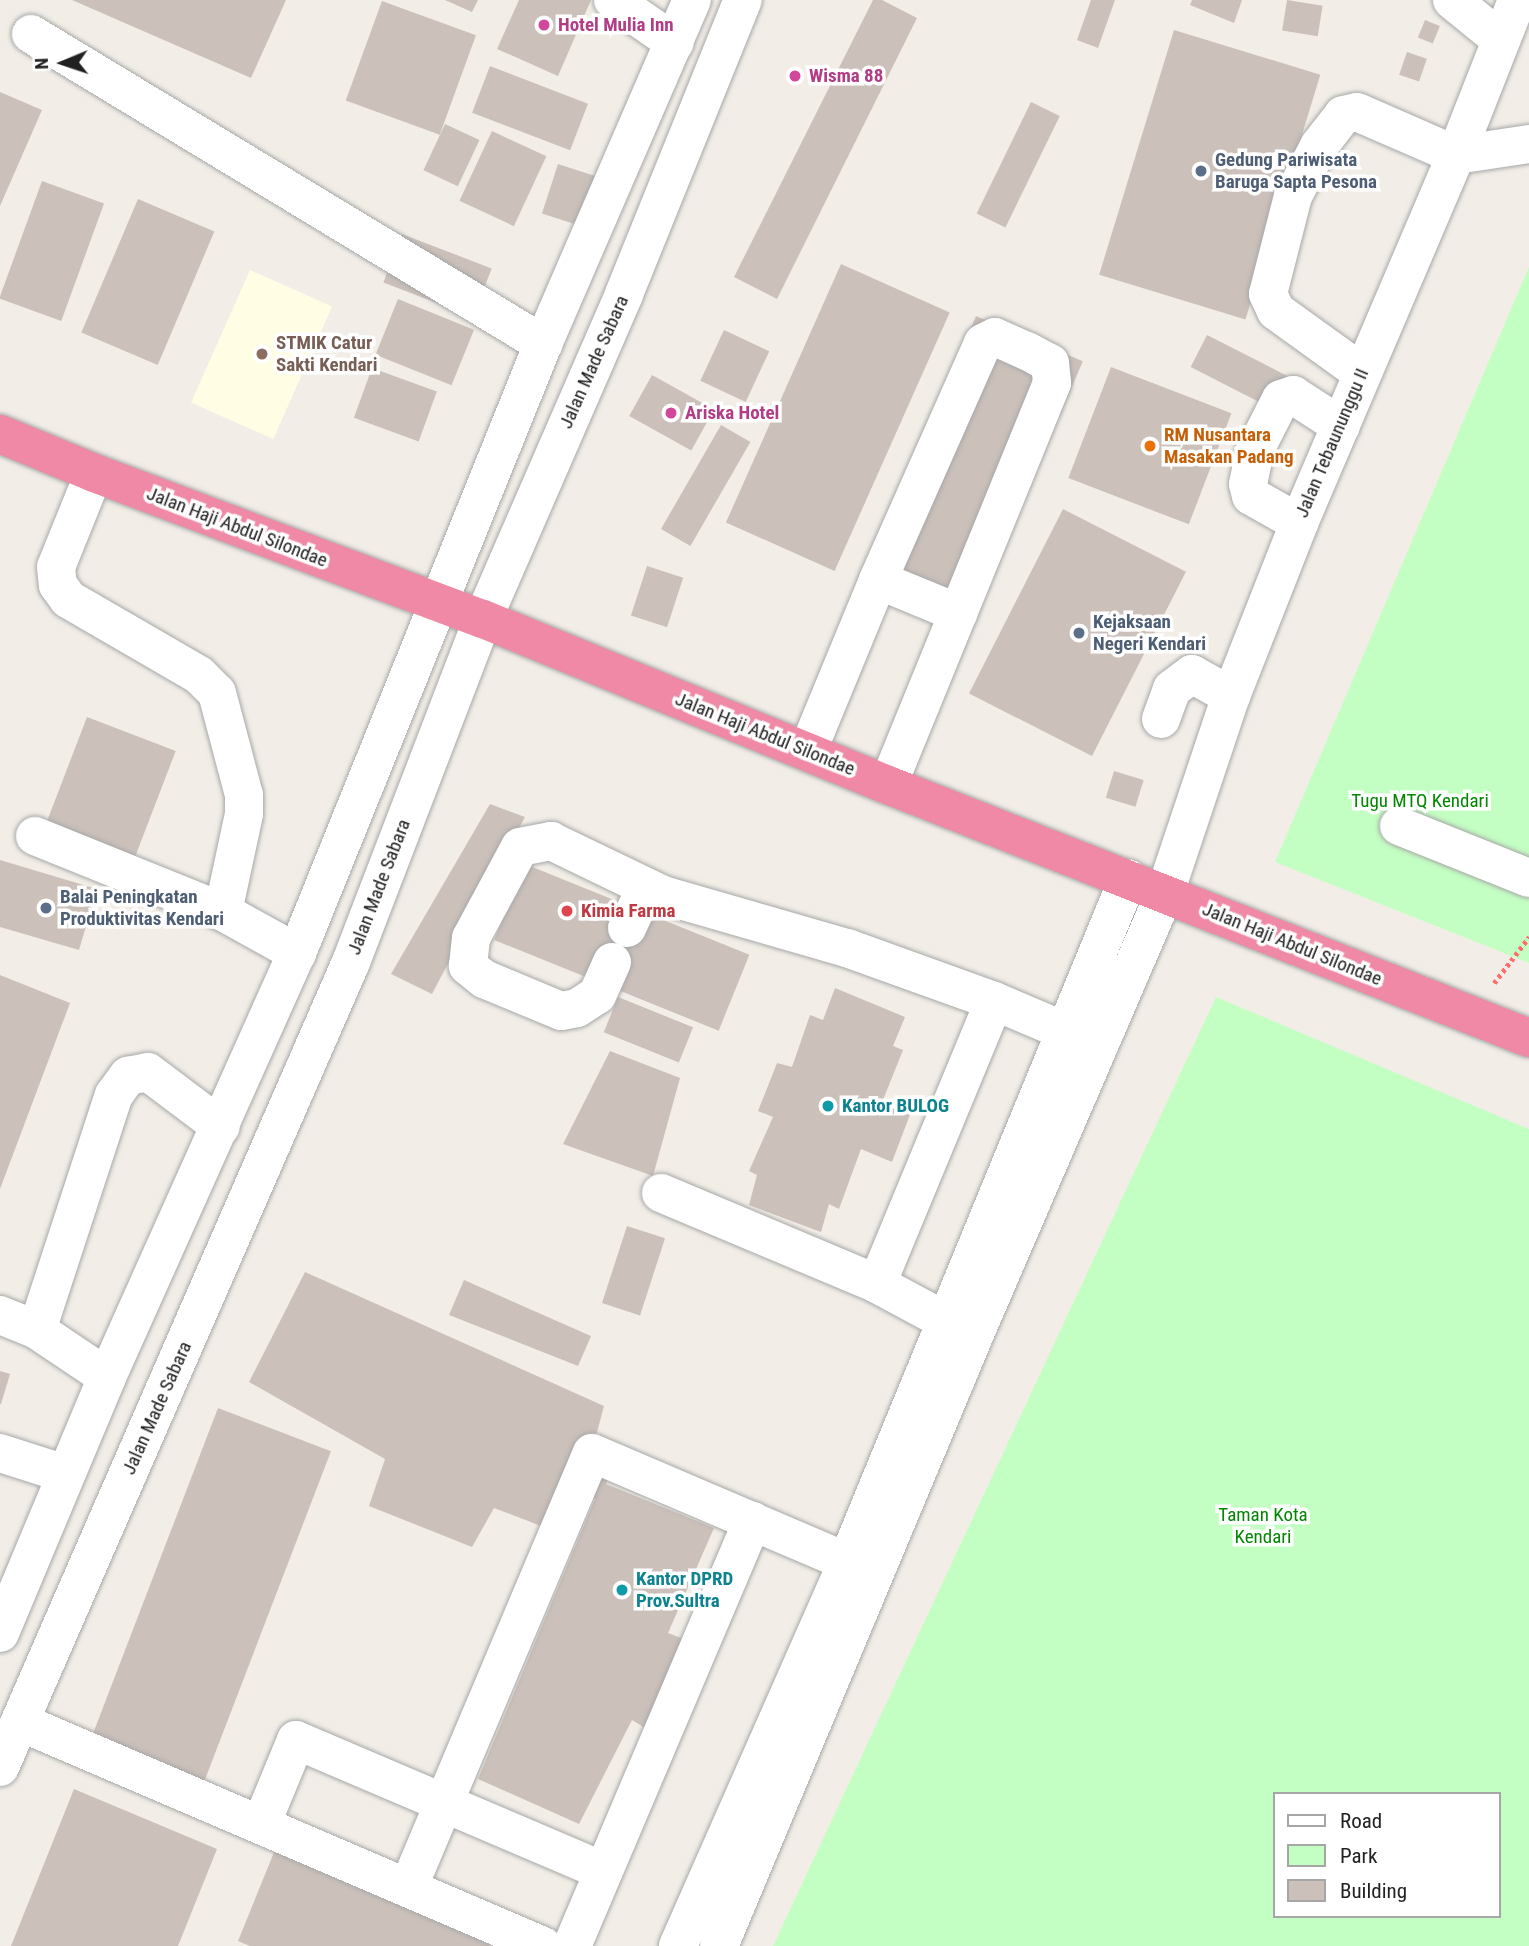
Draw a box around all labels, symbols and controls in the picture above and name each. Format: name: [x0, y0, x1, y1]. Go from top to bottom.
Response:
place label: Hotel Mulia Inn: [558, 14, 674, 36]
marker: Hotel Mulia Inn: [536, 17, 552, 33]
north arrow: [28, 28, 98, 98]
text: N: [30, 58, 53, 70]
place label: Wisma 88: [809, 65, 883, 87]
marker: Wisma 88: [787, 68, 803, 84]
place label: Gedung Pariwisata Baruga Sapta Pesona: [1215, 149, 1377, 193]
marker: Gedung Pariwisata Baruga Sapta Pesona: [1193, 163, 1209, 179]
street label: Jalan Made Sabara: [554, 292, 634, 432]
place label: STMIK Catur Sakti Kendari: [276, 332, 377, 376]
marker: STMIK Catur Sakti Kendari: [254, 346, 270, 362]
street label: Jalan Tebaununggu II: [1290, 365, 1374, 521]
place label: Ariska Hotel: [685, 402, 779, 424]
marker: Ariska Hotel: [663, 405, 679, 421]
place label: RM Nusantara Masakan Padang: [1164, 424, 1294, 468]
marker: RM Nusantara Masakan Padang: [1142, 438, 1158, 454]
street label: Jalan Haji Abdul Silondae: [143, 482, 331, 572]
place label: Kejaksaan Negeri Kendari: [1093, 611, 1206, 655]
marker: Kejaksaan Negeri Kendari: [1071, 625, 1087, 641]
street label: Jalan Haji Abdul Silondae: [672, 688, 858, 780]
park label: Tugu MTQ Kendari: [1351, 790, 1489, 812]
street label: Jalan Made Sabara: [343, 816, 415, 958]
place label: Balai Peningkatan Produktivitas Kendari: [60, 886, 224, 930]
street label: Jalan Haji Abdul Silondae: [1199, 898, 1385, 990]
marker: Balai Peningkatan Produktivitas Kendari: [38, 900, 54, 916]
place label: Kimia Farma: [581, 900, 676, 922]
marker: Kimia Farma: [559, 903, 575, 919]
place label: Kantor BULOG: [842, 1095, 949, 1117]
marker: Kantor BULOG: [820, 1098, 836, 1114]
street label: Jalan Made Sabara: [117, 1338, 197, 1478]
park label: Taman Kota Kendari: [1218, 1504, 1308, 1548]
place label: Kantor DPRD Prov.Sultra: [636, 1568, 733, 1612]
marker: Kantor DPRD Prov.Sultra: [614, 1582, 630, 1598]
legend: [1274, 1792, 1501, 1918]
text: Road: [1340, 1809, 1382, 1833]
text: Park: [1340, 1844, 1377, 1868]
text: Building: [1340, 1879, 1407, 1903]

